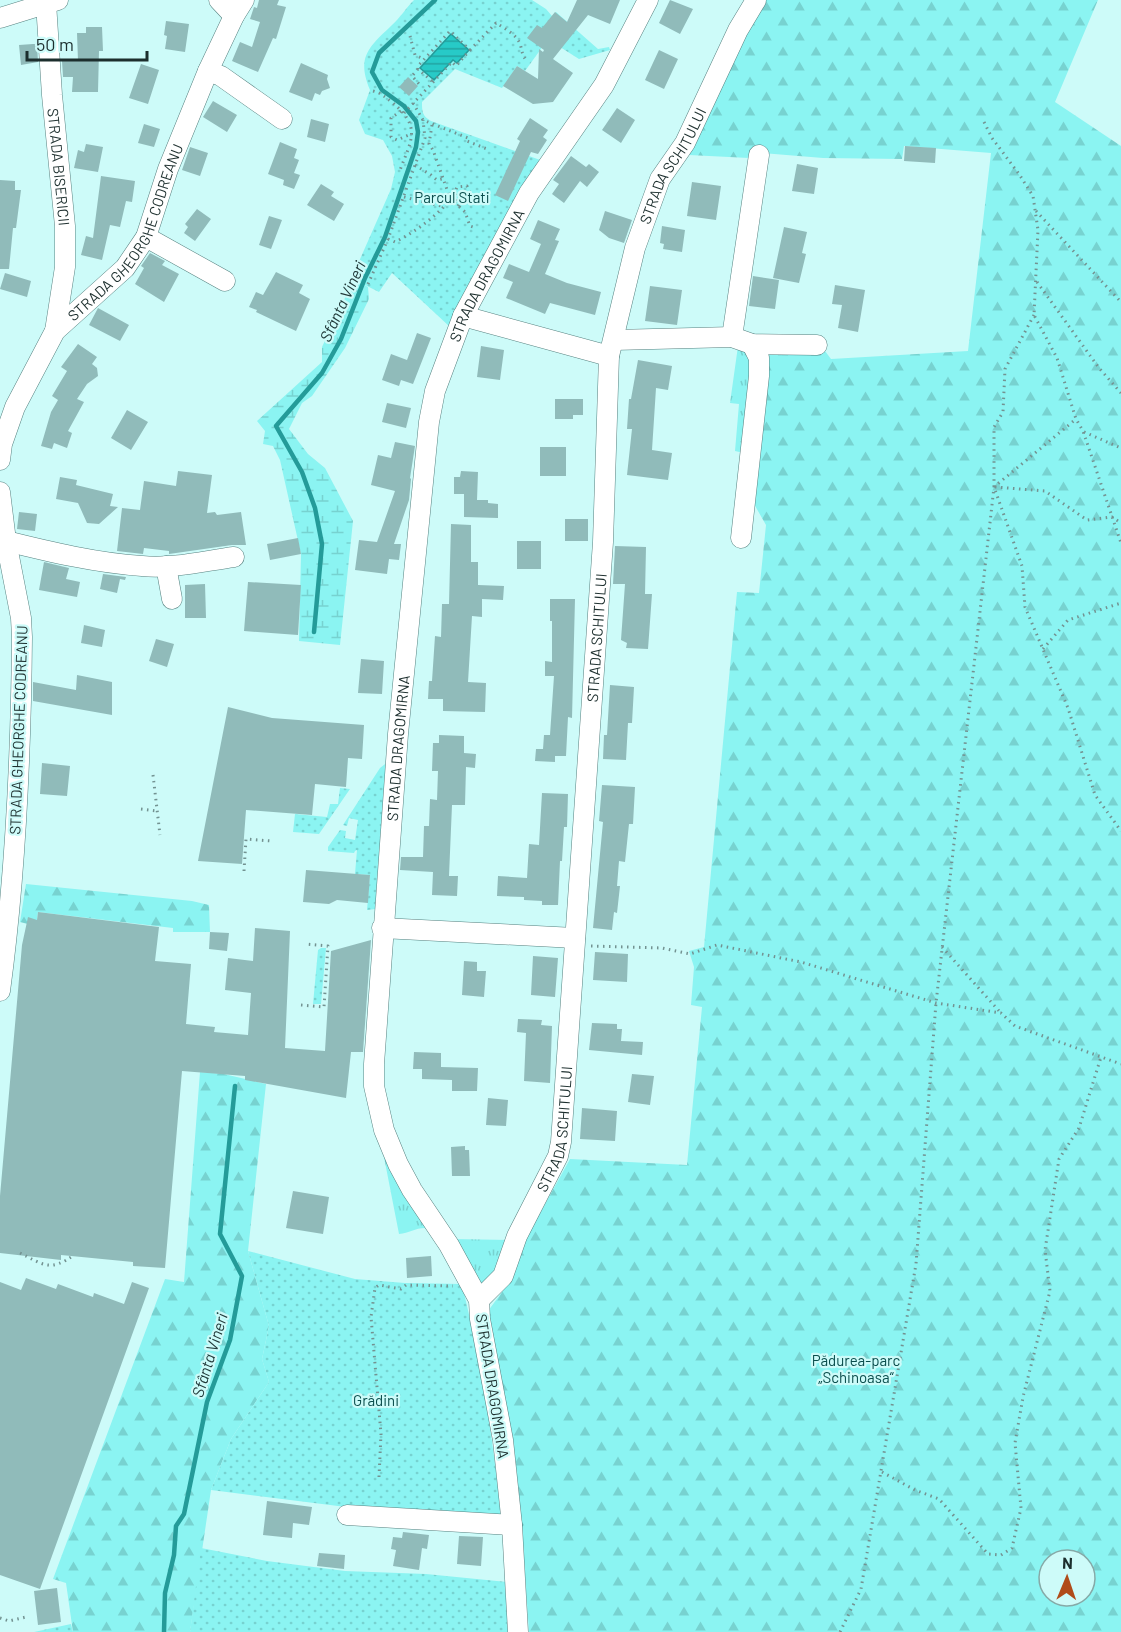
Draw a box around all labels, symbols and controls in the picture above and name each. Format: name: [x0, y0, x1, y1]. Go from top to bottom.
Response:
scale bar: [27, 24, 147, 62]
text: 50 m: [36, 33, 74, 55]
street label: STRADA SCHITULUI: [636, 105, 709, 226]
street label: STRADA BISERICII: [44, 107, 74, 226]
street label: STRADA GHEORGHE CODREANU: [64, 141, 186, 324]
park label: Parcul Stati: [414, 188, 490, 206]
street label: STRADA DRAGOMIRNA: [445, 206, 528, 344]
water label: Sfânta Vineri: [315, 258, 369, 344]
street label: STRADA SCHITULUI: [583, 573, 610, 703]
street label: STRADA GHEORGHE CODREANU: [5, 625, 31, 835]
street label: STRADA DRAGOMIRNA: [383, 674, 413, 822]
street label: STRADA SCHITULUI: [532, 1066, 575, 1195]
water label: Sfânta Vineri: [187, 1311, 231, 1399]
street label: STRADA DRAGOMIRNA: [473, 1312, 513, 1460]
park label: Pădurea-parc „Schinoasa“: [812, 1351, 901, 1386]
park label: Grădini: [353, 1391, 399, 1409]
north arrow: [1037, 1548, 1097, 1608]
text: N: [1062, 1553, 1073, 1572]

